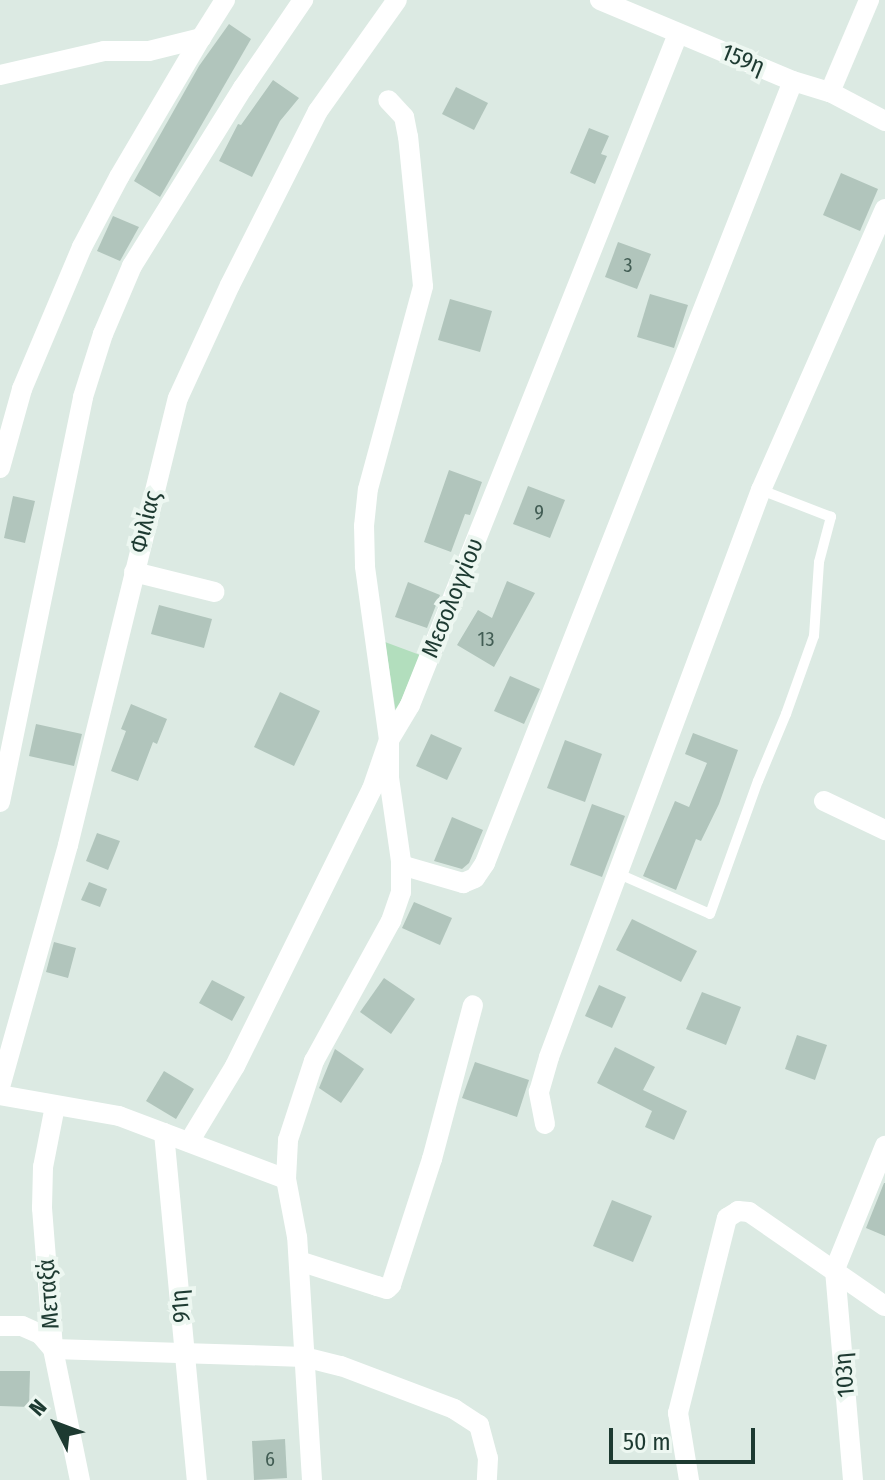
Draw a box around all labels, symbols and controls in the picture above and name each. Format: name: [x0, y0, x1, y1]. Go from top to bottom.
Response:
street label: 159η: [717, 38, 769, 82]
house number: 3: [623, 253, 633, 277]
street label: Φιλίας: [124, 488, 168, 556]
house number: 9: [534, 500, 544, 524]
street label: Μεσολογγίου: [416, 534, 490, 662]
house number: 13: [478, 627, 494, 651]
street label: Μεταξά: [32, 1258, 66, 1330]
street label: 91η: [165, 1288, 197, 1324]
street label: 103η: [829, 1351, 861, 1399]
north arrow: [16, 1384, 96, 1464]
text: N: [23, 1394, 52, 1422]
scale bar: [613, 1412, 759, 1462]
text: 50 m: [623, 1428, 671, 1456]
house number: 6: [265, 1447, 275, 1471]

